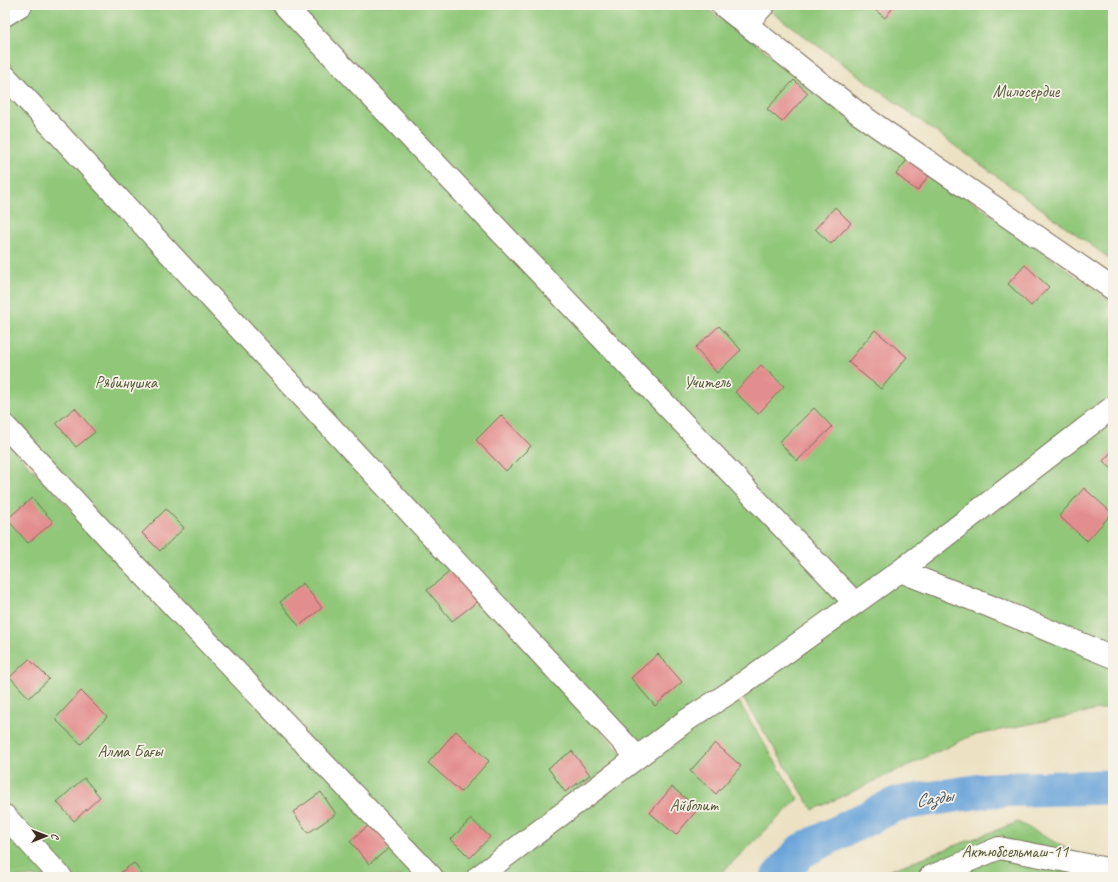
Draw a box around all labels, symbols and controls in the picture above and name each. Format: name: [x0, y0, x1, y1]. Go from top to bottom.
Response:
park label: Милосердие: [993, 81, 1061, 102]
park label: Рябинушка: [95, 372, 159, 393]
park label: Учитель: [684, 372, 732, 393]
park label: Алма Бағы: [98, 741, 164, 762]
water label: Сазды: [914, 784, 957, 813]
park label: Айболит: [670, 795, 719, 816]
north arrow: [26, 816, 66, 856]
text: С: [49, 833, 63, 840]
park label: Актюбсельмаш-11: [962, 841, 1070, 862]

